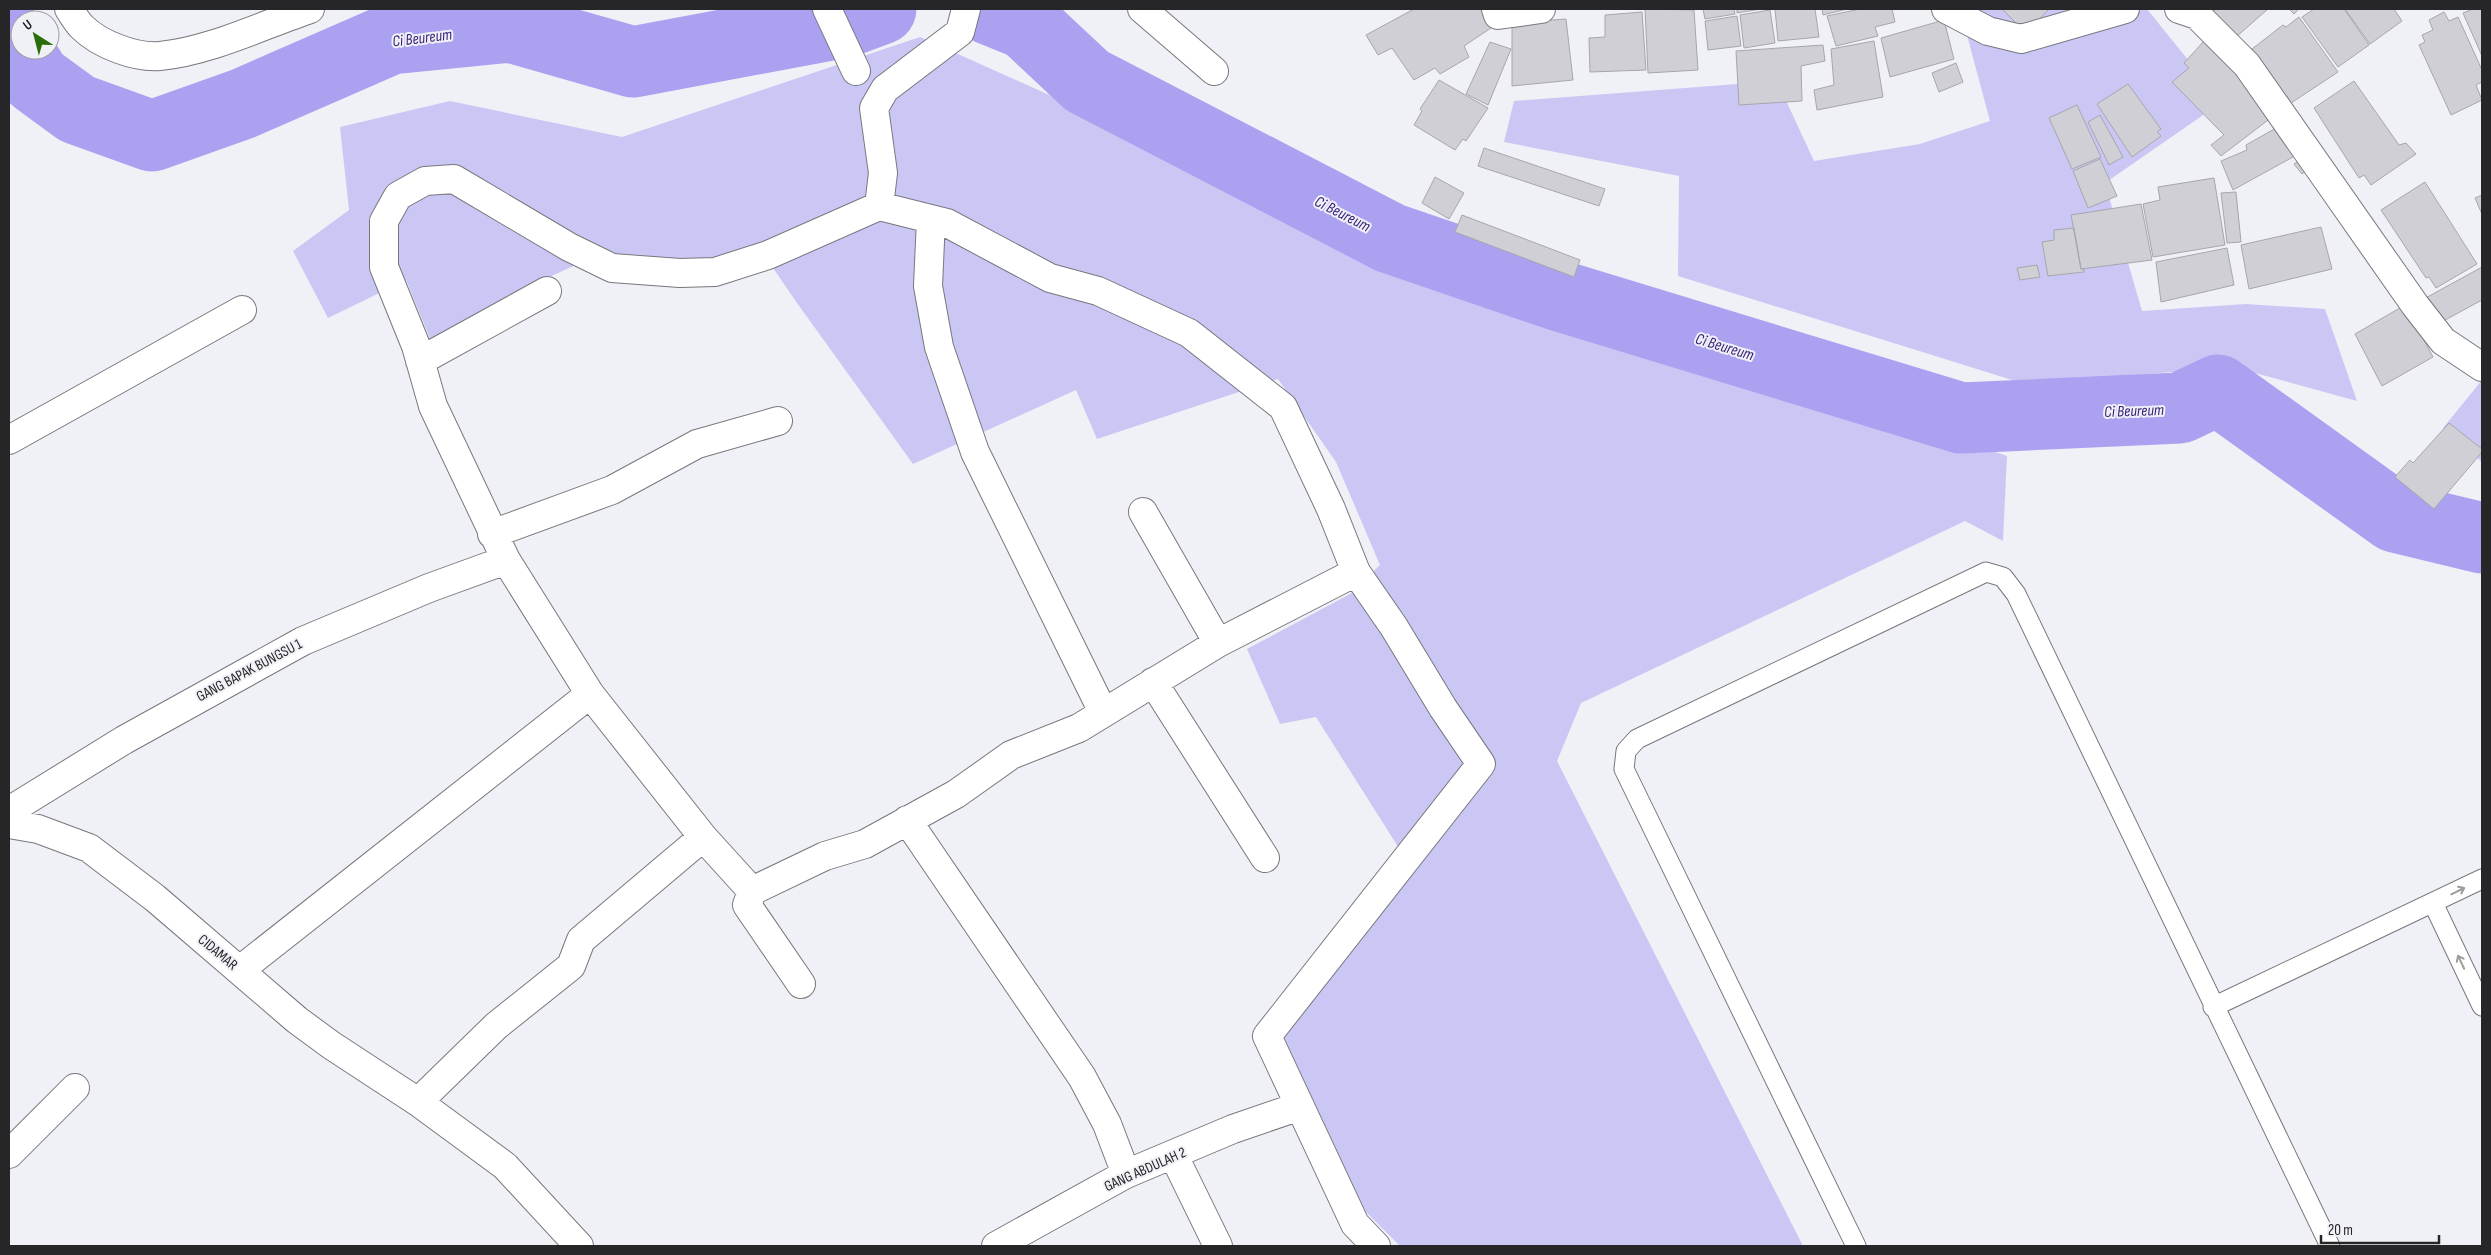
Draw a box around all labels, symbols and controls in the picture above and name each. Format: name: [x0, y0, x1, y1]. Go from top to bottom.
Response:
north arrow: [10, 10, 60, 60]
text: U: [20, 16, 36, 34]
water label: Ci Beureum: [391, 25, 453, 52]
water label: Ci Beureum: [1311, 192, 1373, 236]
water label: Ci Beureum: [1693, 330, 1756, 365]
water label: Ci Beureum: [2104, 401, 2164, 422]
street label: GANG BAPAK BUNGSU 1: [193, 634, 306, 706]
one-way arrow: [2450, 886, 2465, 895]
street label: CIDAMAR: [194, 930, 242, 975]
one-way arrow: [2456, 955, 2466, 970]
street label: GANG ABDULAH 2: [1101, 1143, 1189, 1196]
scale bar: [2321, 1212, 2438, 1244]
text: 20 m: [2328, 1221, 2353, 1240]

